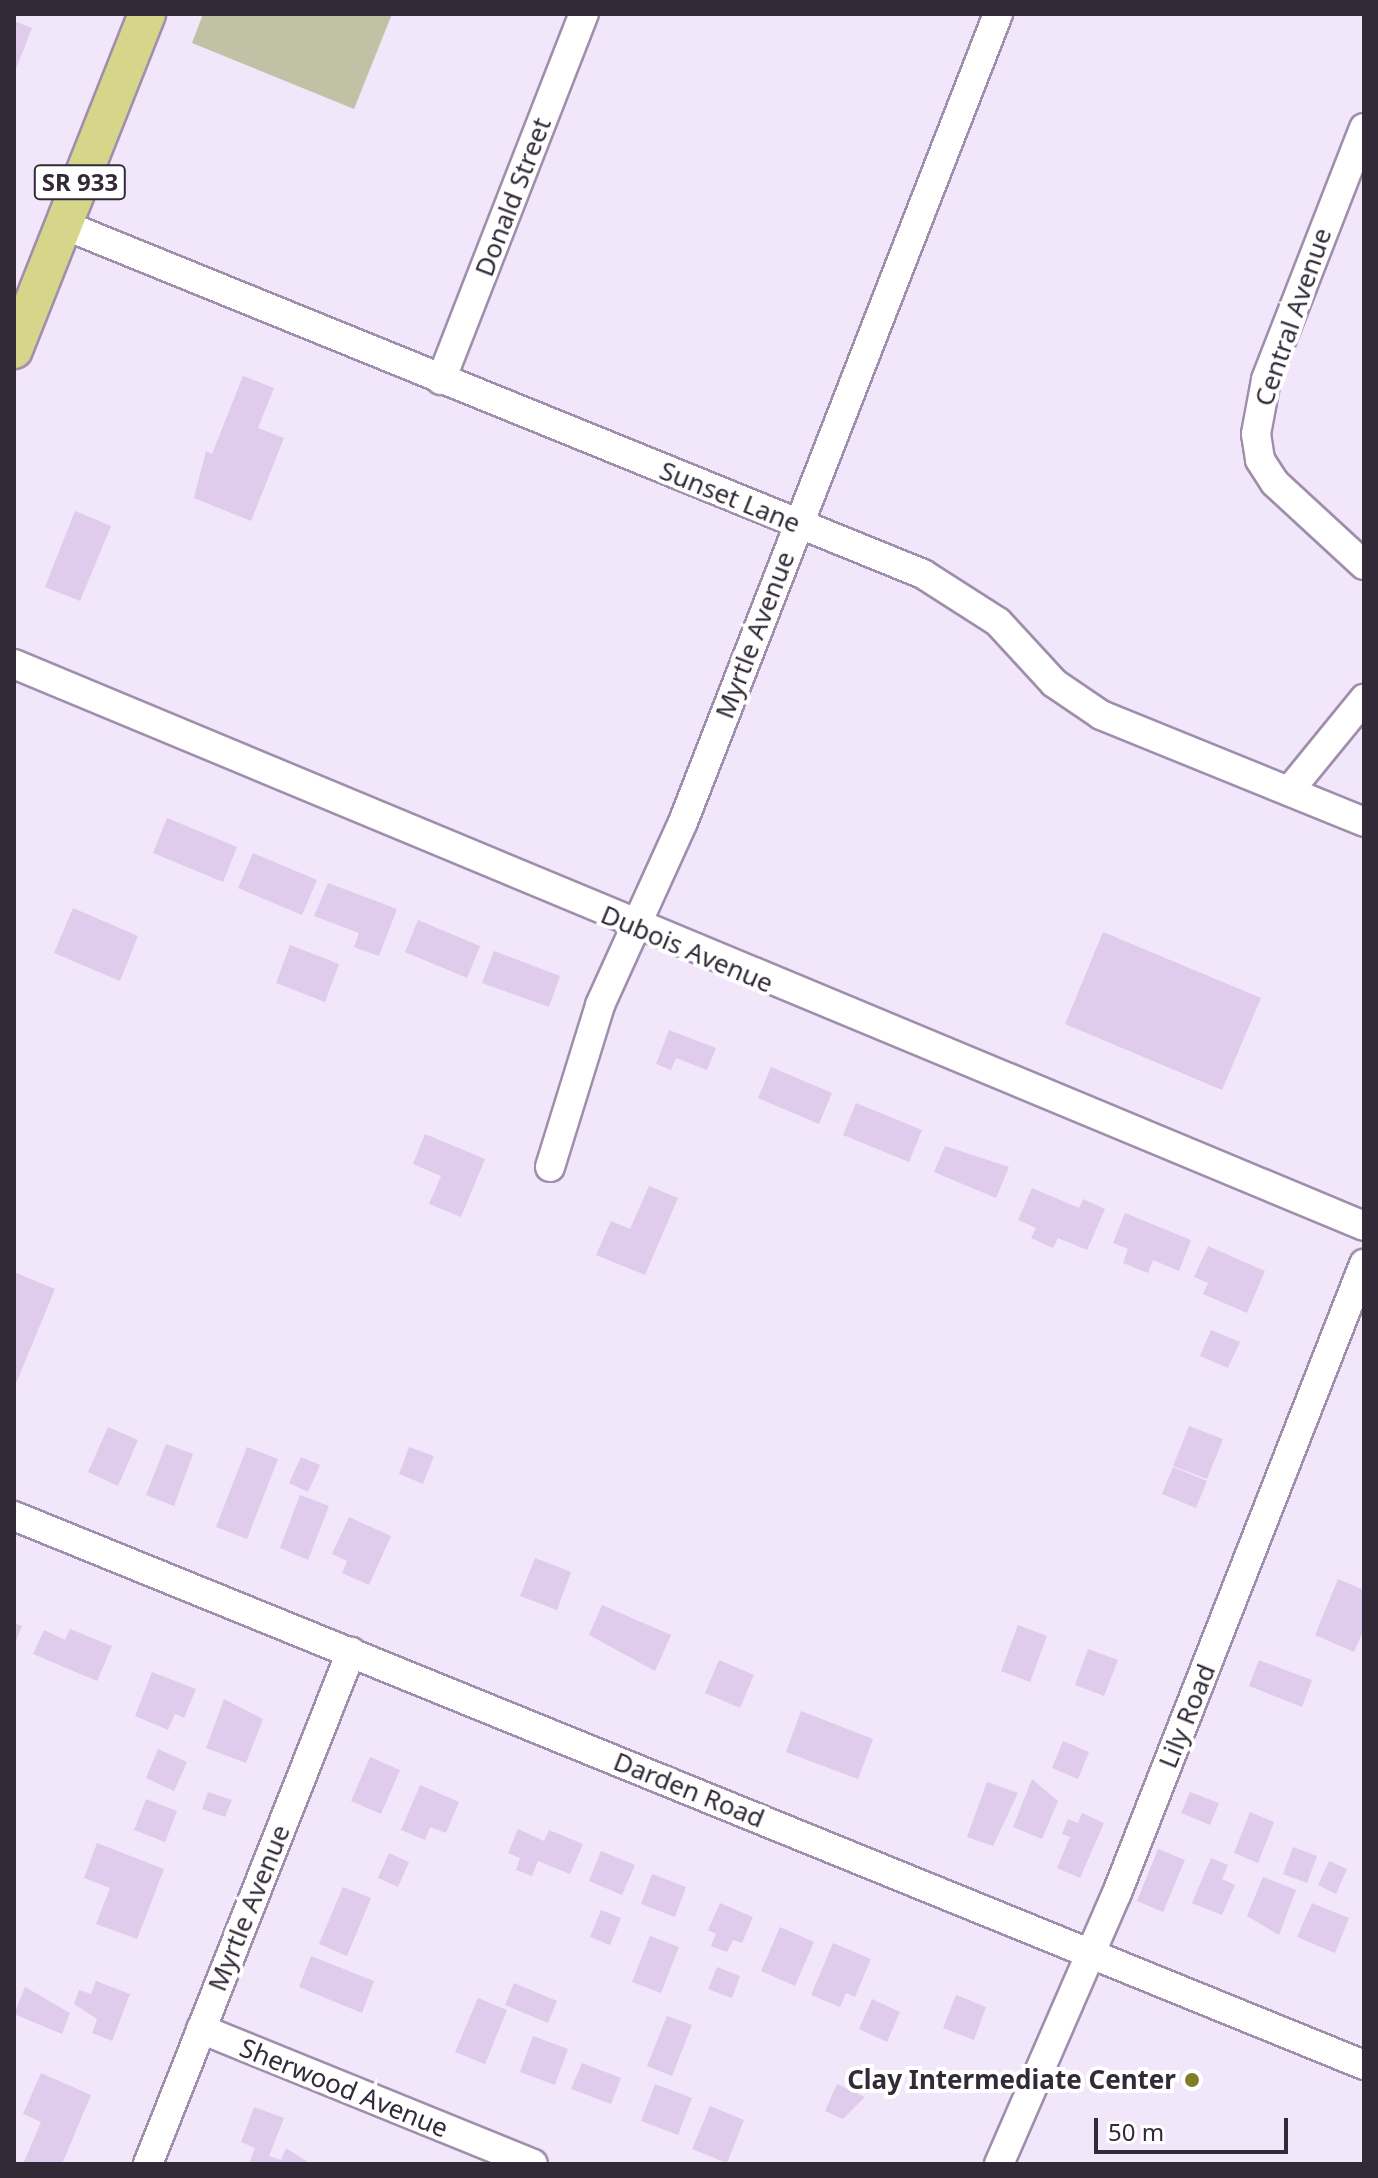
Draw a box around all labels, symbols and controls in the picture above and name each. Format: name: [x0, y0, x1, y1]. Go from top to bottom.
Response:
street label: Donald Street: [468, 113, 558, 281]
road number: SR 933: [32, 162, 128, 202]
street label: Central Avenue: [1248, 224, 1338, 410]
street label: Sunset Lane: [655, 455, 805, 539]
street label: Myrtle Avenue: [709, 547, 801, 723]
street label: Dubois Avenue: [596, 899, 778, 999]
street label: Lily Road: [1152, 1659, 1222, 1773]
street label: Darden Road: [609, 1746, 769, 1834]
street label: Myrtle Avenue: [201, 1820, 297, 1996]
street label: Sherwood Avenue: [235, 2032, 453, 2144]
place label: Clay Intermediate Center: [847, 2064, 1176, 2096]
marker: Clay Intermediate Center: [1183, 2071, 1201, 2089]
scale bar: [1098, 2102, 1292, 2152]
text: 50 m: [1108, 2115, 1164, 2148]

